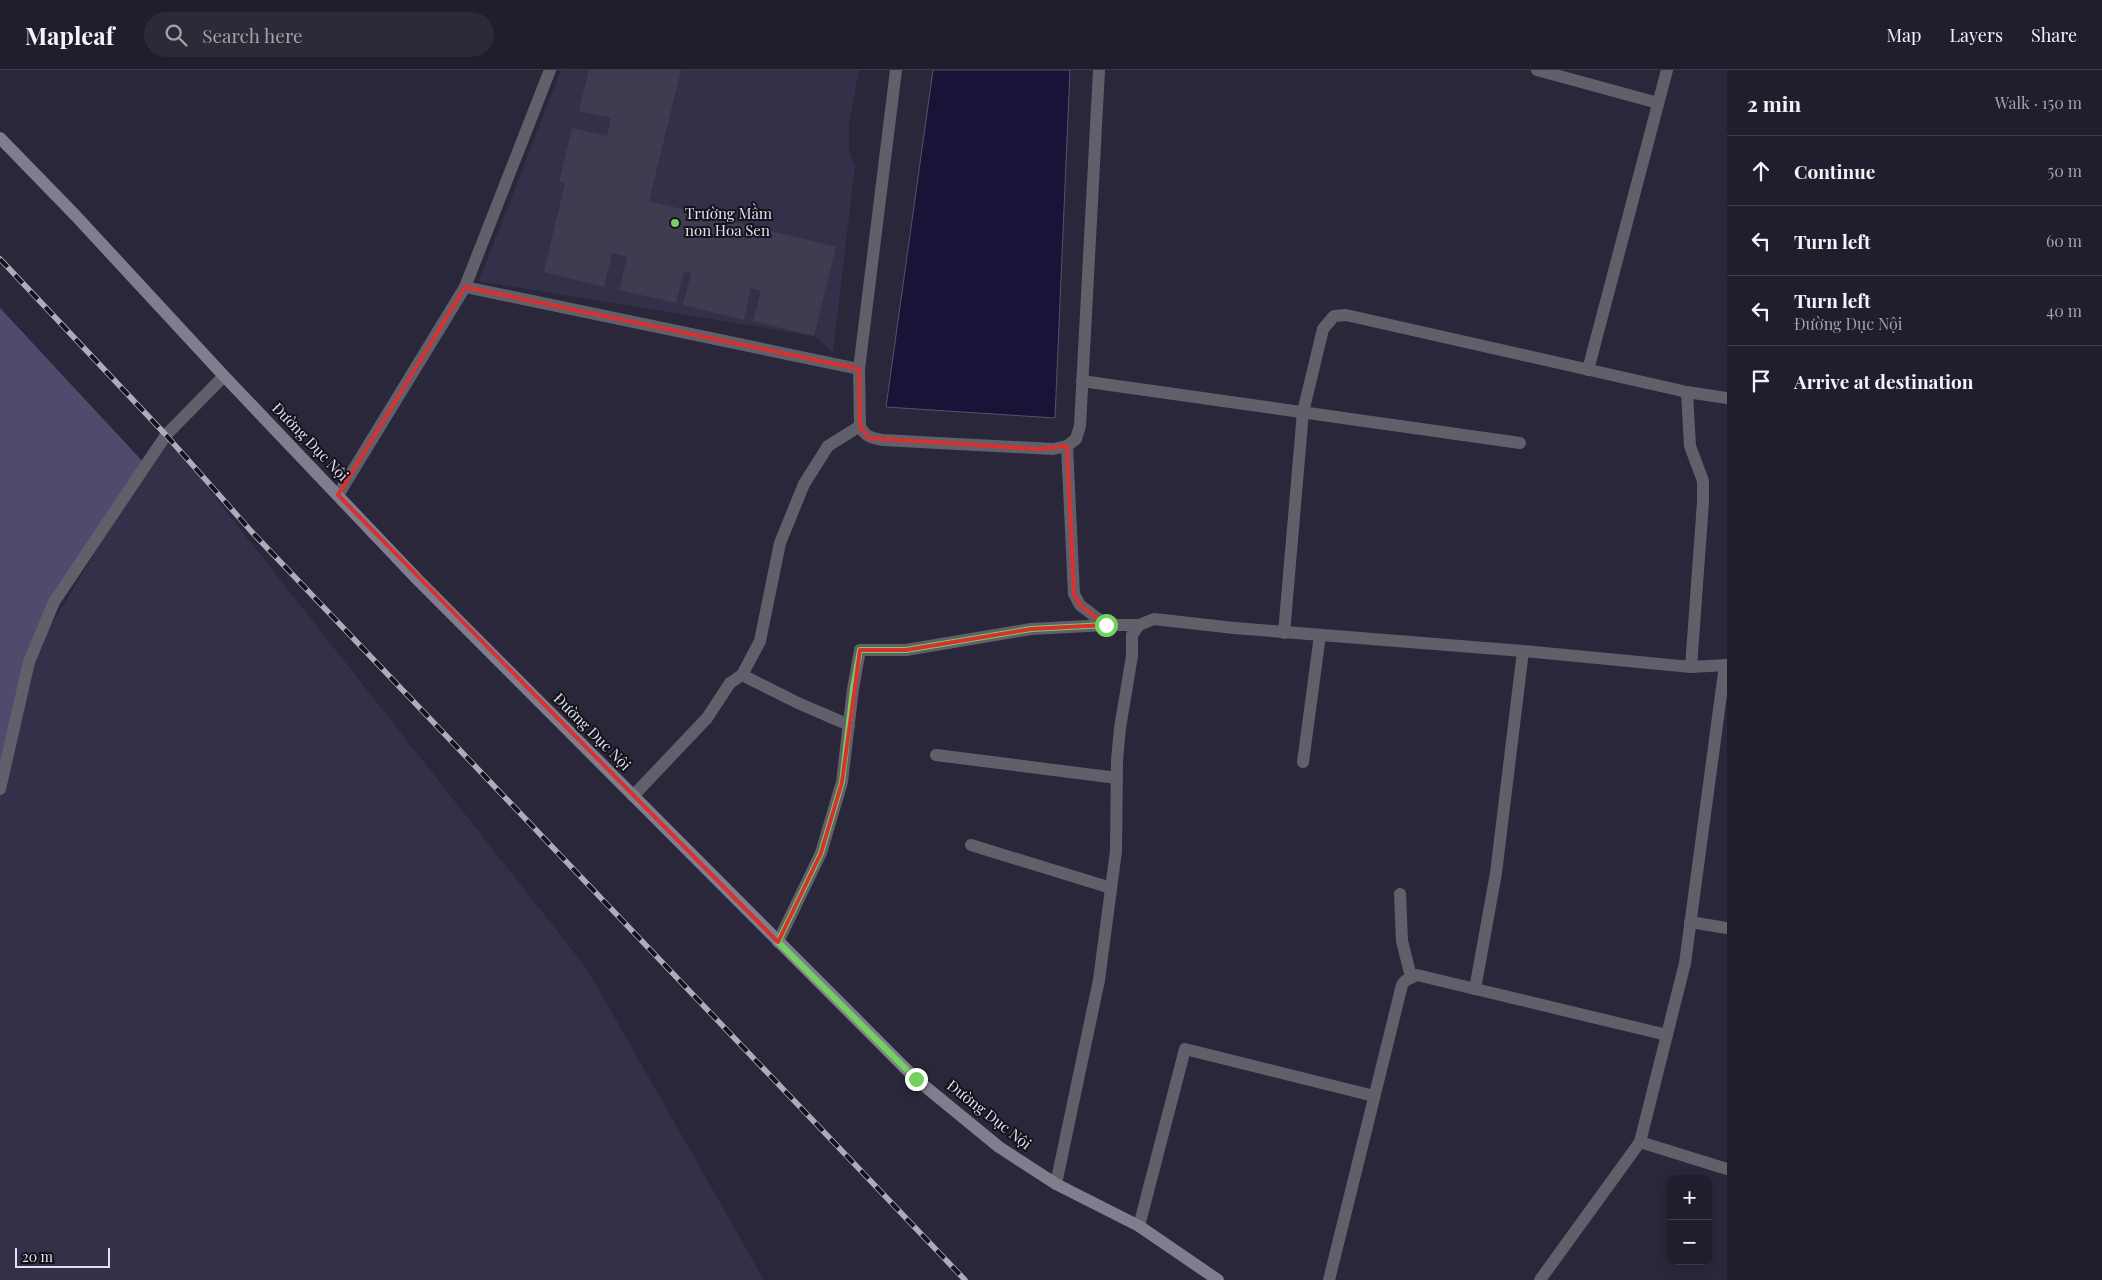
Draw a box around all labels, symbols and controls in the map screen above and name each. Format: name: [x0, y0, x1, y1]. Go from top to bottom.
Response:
search box: [144, 12, 494, 57]
text: Mapleaf: [25, 19, 114, 51]
icon: search: [162, 21, 190, 49]
text: Search here: [202, 22, 303, 48]
text: Map: [1886, 23, 1921, 47]
text: Layers: [1949, 23, 2003, 47]
text: Share: [2031, 23, 2077, 47]
text: 2 min: [1747, 89, 1801, 117]
text: Walk · 150 m: [1995, 92, 2082, 113]
icon: ahead: [1747, 157, 1775, 185]
text: Continue: [1794, 158, 1875, 184]
text: 50 m: [2048, 160, 2082, 181]
place label: Trường Mầm non Hoa Sen: [685, 203, 773, 240]
marker: Trường Mầm non Hoa Sen: [669, 217, 681, 229]
icon: left: [1747, 227, 1775, 255]
text: Turn left: [1794, 228, 1871, 254]
text: 60 m: [2046, 230, 2082, 251]
text: Turn left: [1794, 287, 1871, 313]
icon: left: [1747, 297, 1775, 325]
text: 40 m: [2046, 300, 2082, 321]
text: Đường Dục Nội: [1794, 313, 1903, 334]
icon: arrive: [1747, 367, 1775, 395]
text: Arrive at destination: [1794, 368, 1974, 394]
street label: Đường Dục Nội: [268, 398, 354, 485]
route start: [1095, 614, 1118, 637]
street label: Đường Dục Nội: [550, 688, 636, 775]
route end: [905, 1068, 928, 1091]
street label: Đường Dục Nội: [943, 1075, 1036, 1154]
map controls: [1667, 1175, 1712, 1265]
button: +: [1667, 1175, 1712, 1220]
button: −: [1667, 1220, 1712, 1265]
scale bar: [15, 1245, 110, 1268]
text: 20 m: [22, 1247, 53, 1266]

